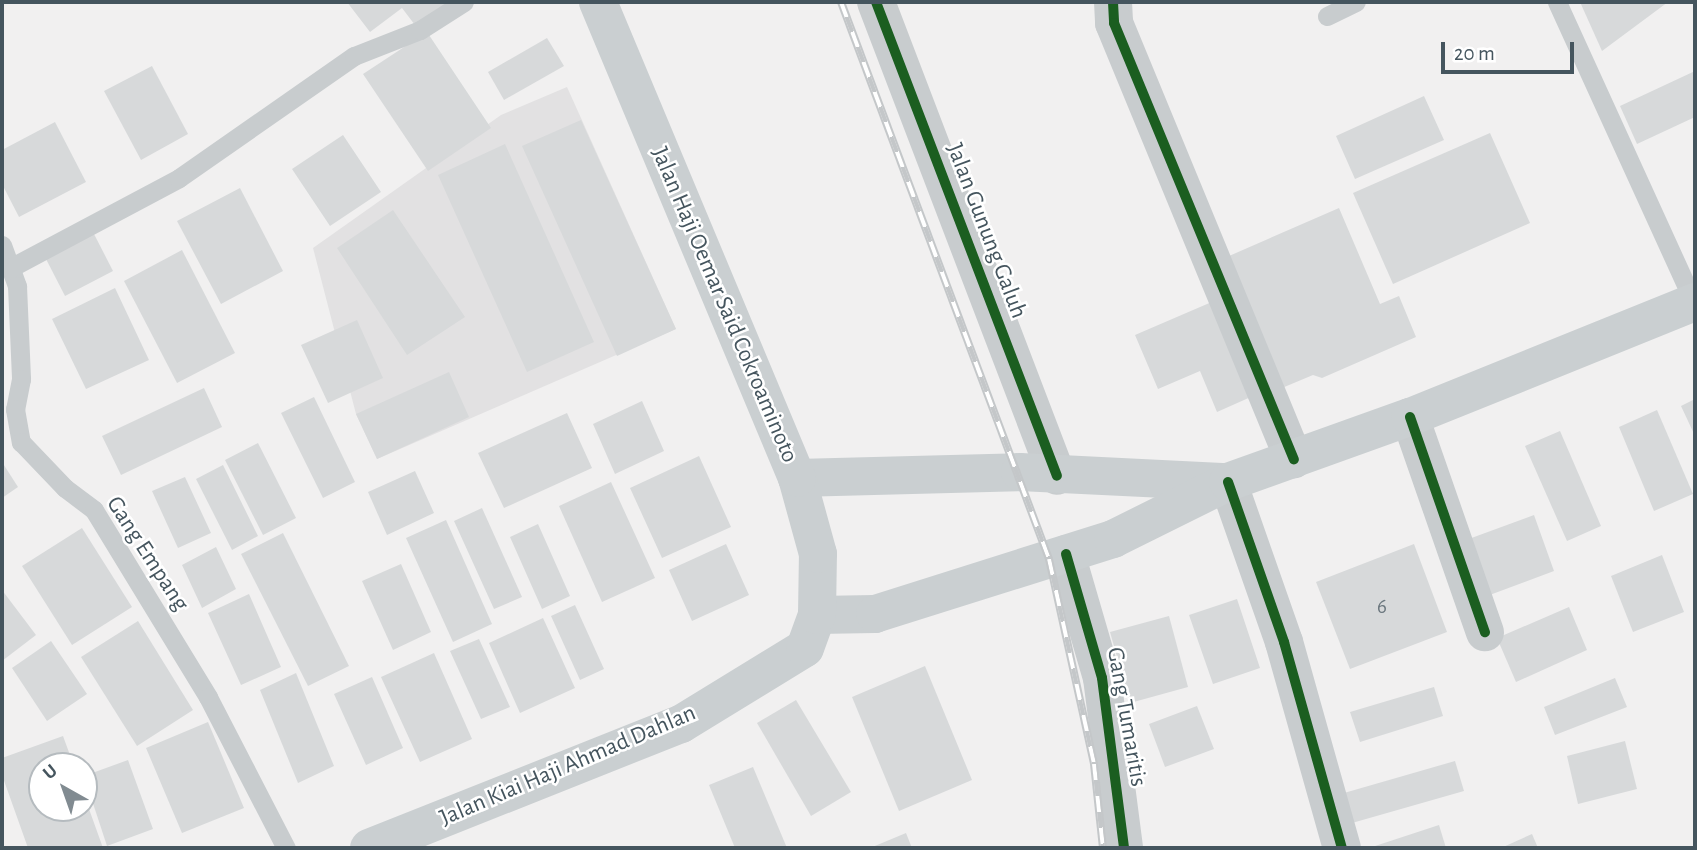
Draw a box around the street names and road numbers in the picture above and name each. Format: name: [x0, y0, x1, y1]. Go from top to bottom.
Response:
street label: Jalan Gunung Galuh: [939, 139, 1033, 323]
street label: Jalan Haji Oemar Said Cokroaminoto: [644, 143, 804, 467]
street label: Gang Empang: [99, 491, 195, 617]
street label: Gang Tumaritis: [1100, 645, 1152, 789]
street label: Jalan Kiai Haji Ahmad Dahlan: [436, 699, 700, 833]

